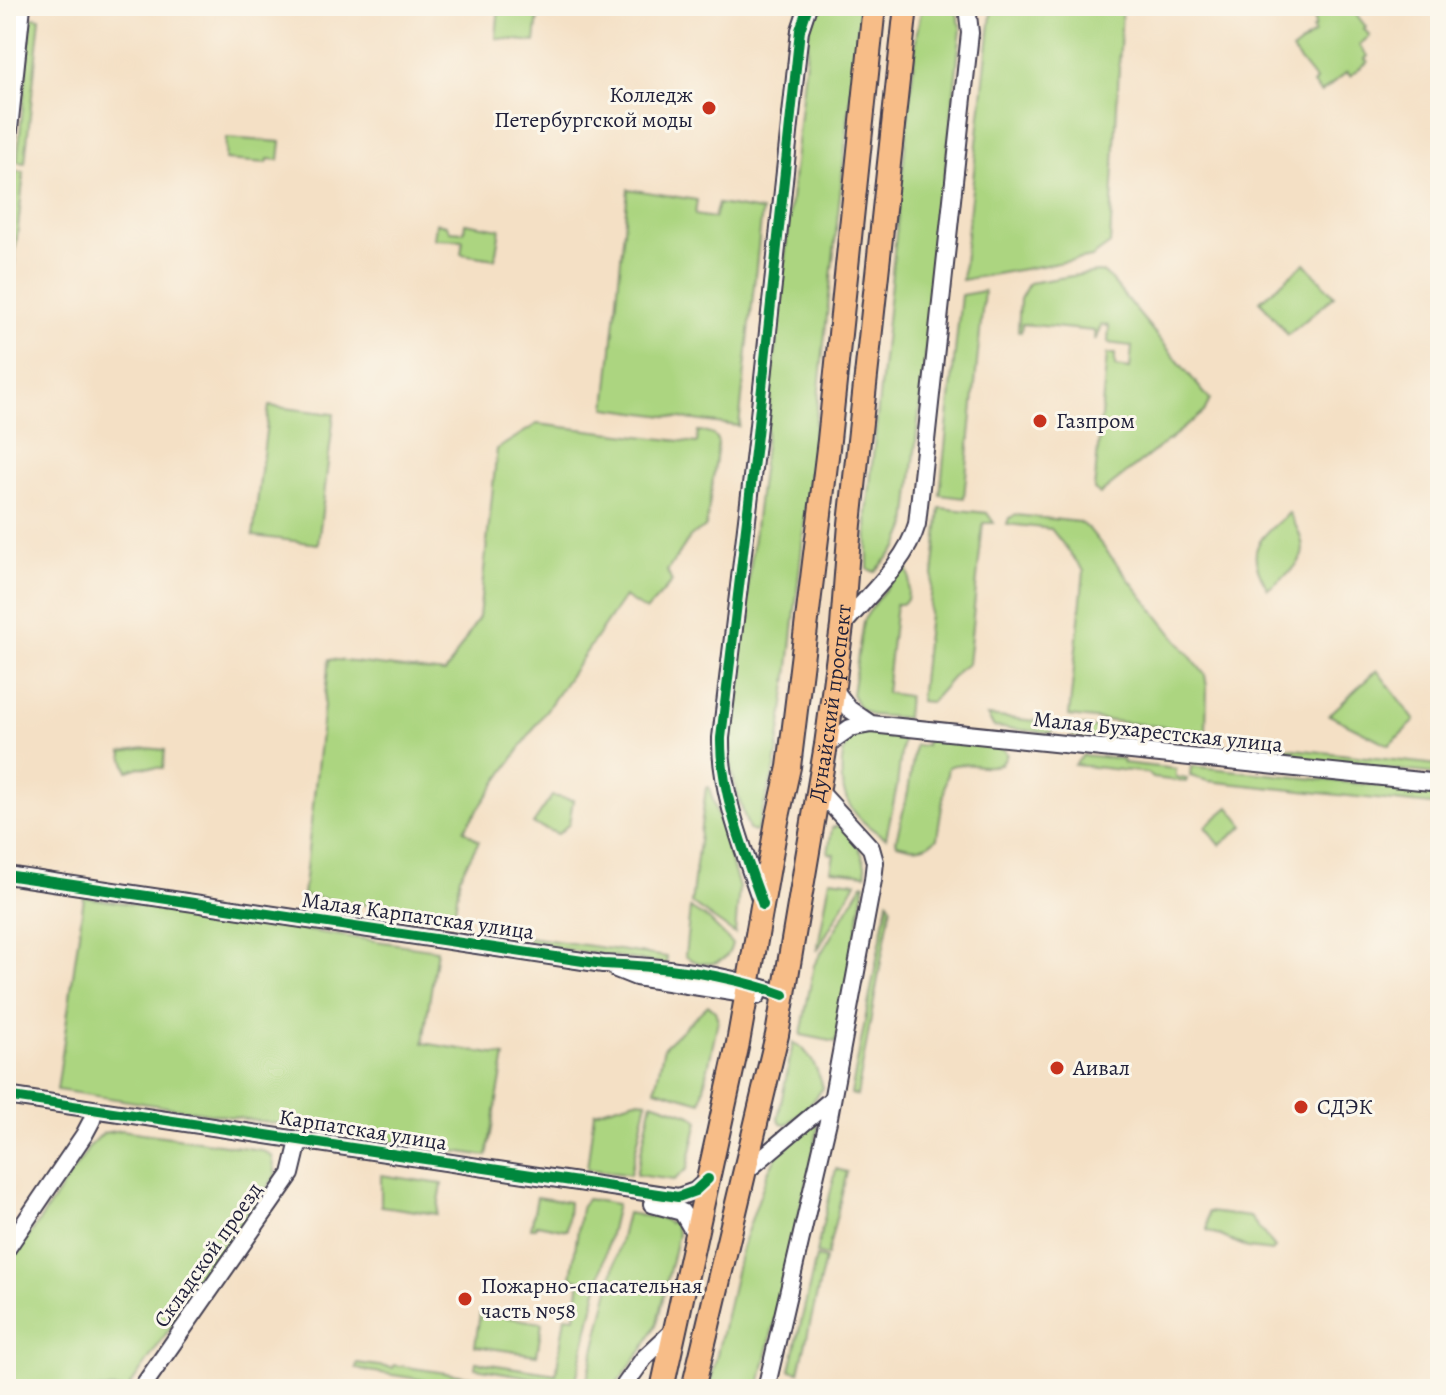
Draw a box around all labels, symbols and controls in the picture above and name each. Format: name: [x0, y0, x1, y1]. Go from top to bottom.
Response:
place label: Колледж Петербургской моды: [494, 80, 693, 135]
marker: Колледж Петербургской моды: [700, 99, 718, 117]
place label: Газпром: [1056, 406, 1135, 436]
marker: Газпром: [1031, 412, 1049, 430]
street label: Дунайский проспект: [802, 603, 859, 804]
street label: Малая Бухарестская улица: [1032, 704, 1285, 760]
street label: Малая Карпатская улица: [300, 885, 537, 947]
place label: Аивал: [1072, 1053, 1130, 1083]
marker: Аивал: [1048, 1059, 1066, 1077]
place label: СДЭК: [1317, 1092, 1372, 1122]
marker: СДЭК: [1292, 1098, 1310, 1116]
street label: Карпатская улица: [277, 1102, 450, 1158]
street label: Складской проезд: [147, 1176, 269, 1334]
place label: Пожарно-спасательная часть №58: [481, 1271, 703, 1326]
marker: Пожарно-спасательная часть №58: [456, 1290, 474, 1308]

